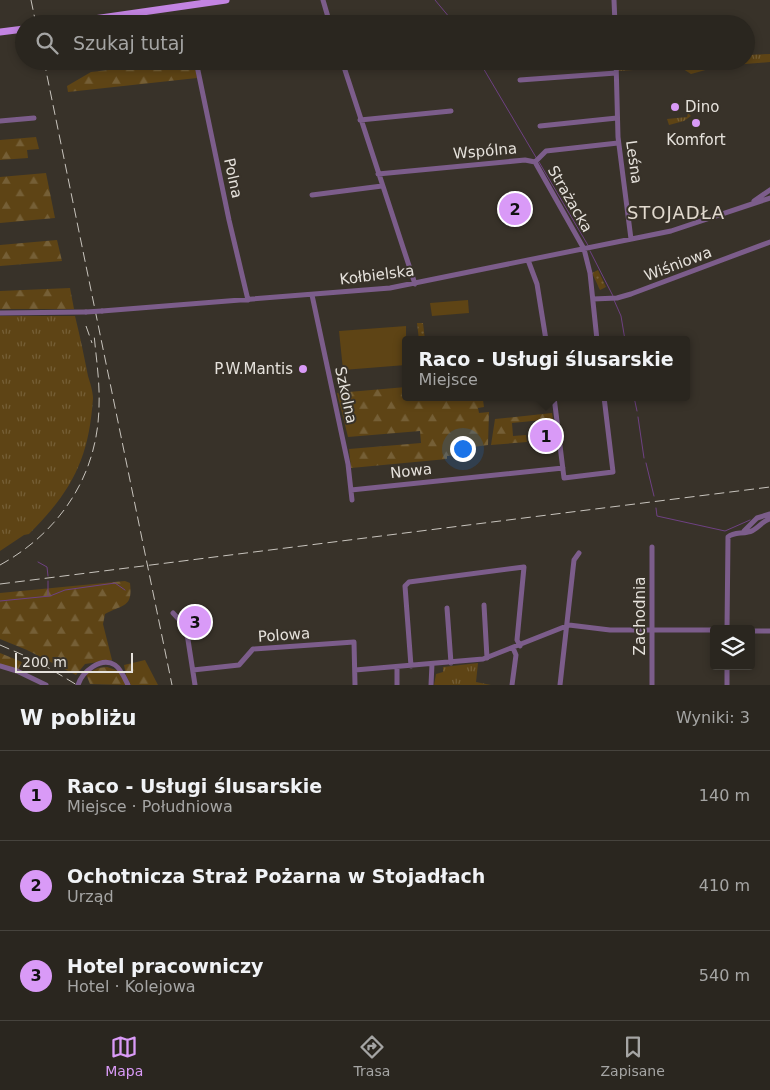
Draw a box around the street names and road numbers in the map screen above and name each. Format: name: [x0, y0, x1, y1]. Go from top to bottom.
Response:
street label: Wspólna: [452, 139, 518, 163]
street label: Leśna: [622, 139, 646, 185]
street label: Polna: [220, 156, 246, 200]
street label: Strażacka: [544, 163, 596, 235]
street label: Wiśniowa: [642, 243, 714, 285]
street label: Kołbielska: [339, 261, 415, 289]
street label: Szkolna: [331, 365, 361, 425]
street label: Nowa: [389, 460, 433, 482]
street label: Zachodnia: [631, 577, 649, 655]
street label: Polowa: [257, 624, 311, 646]

